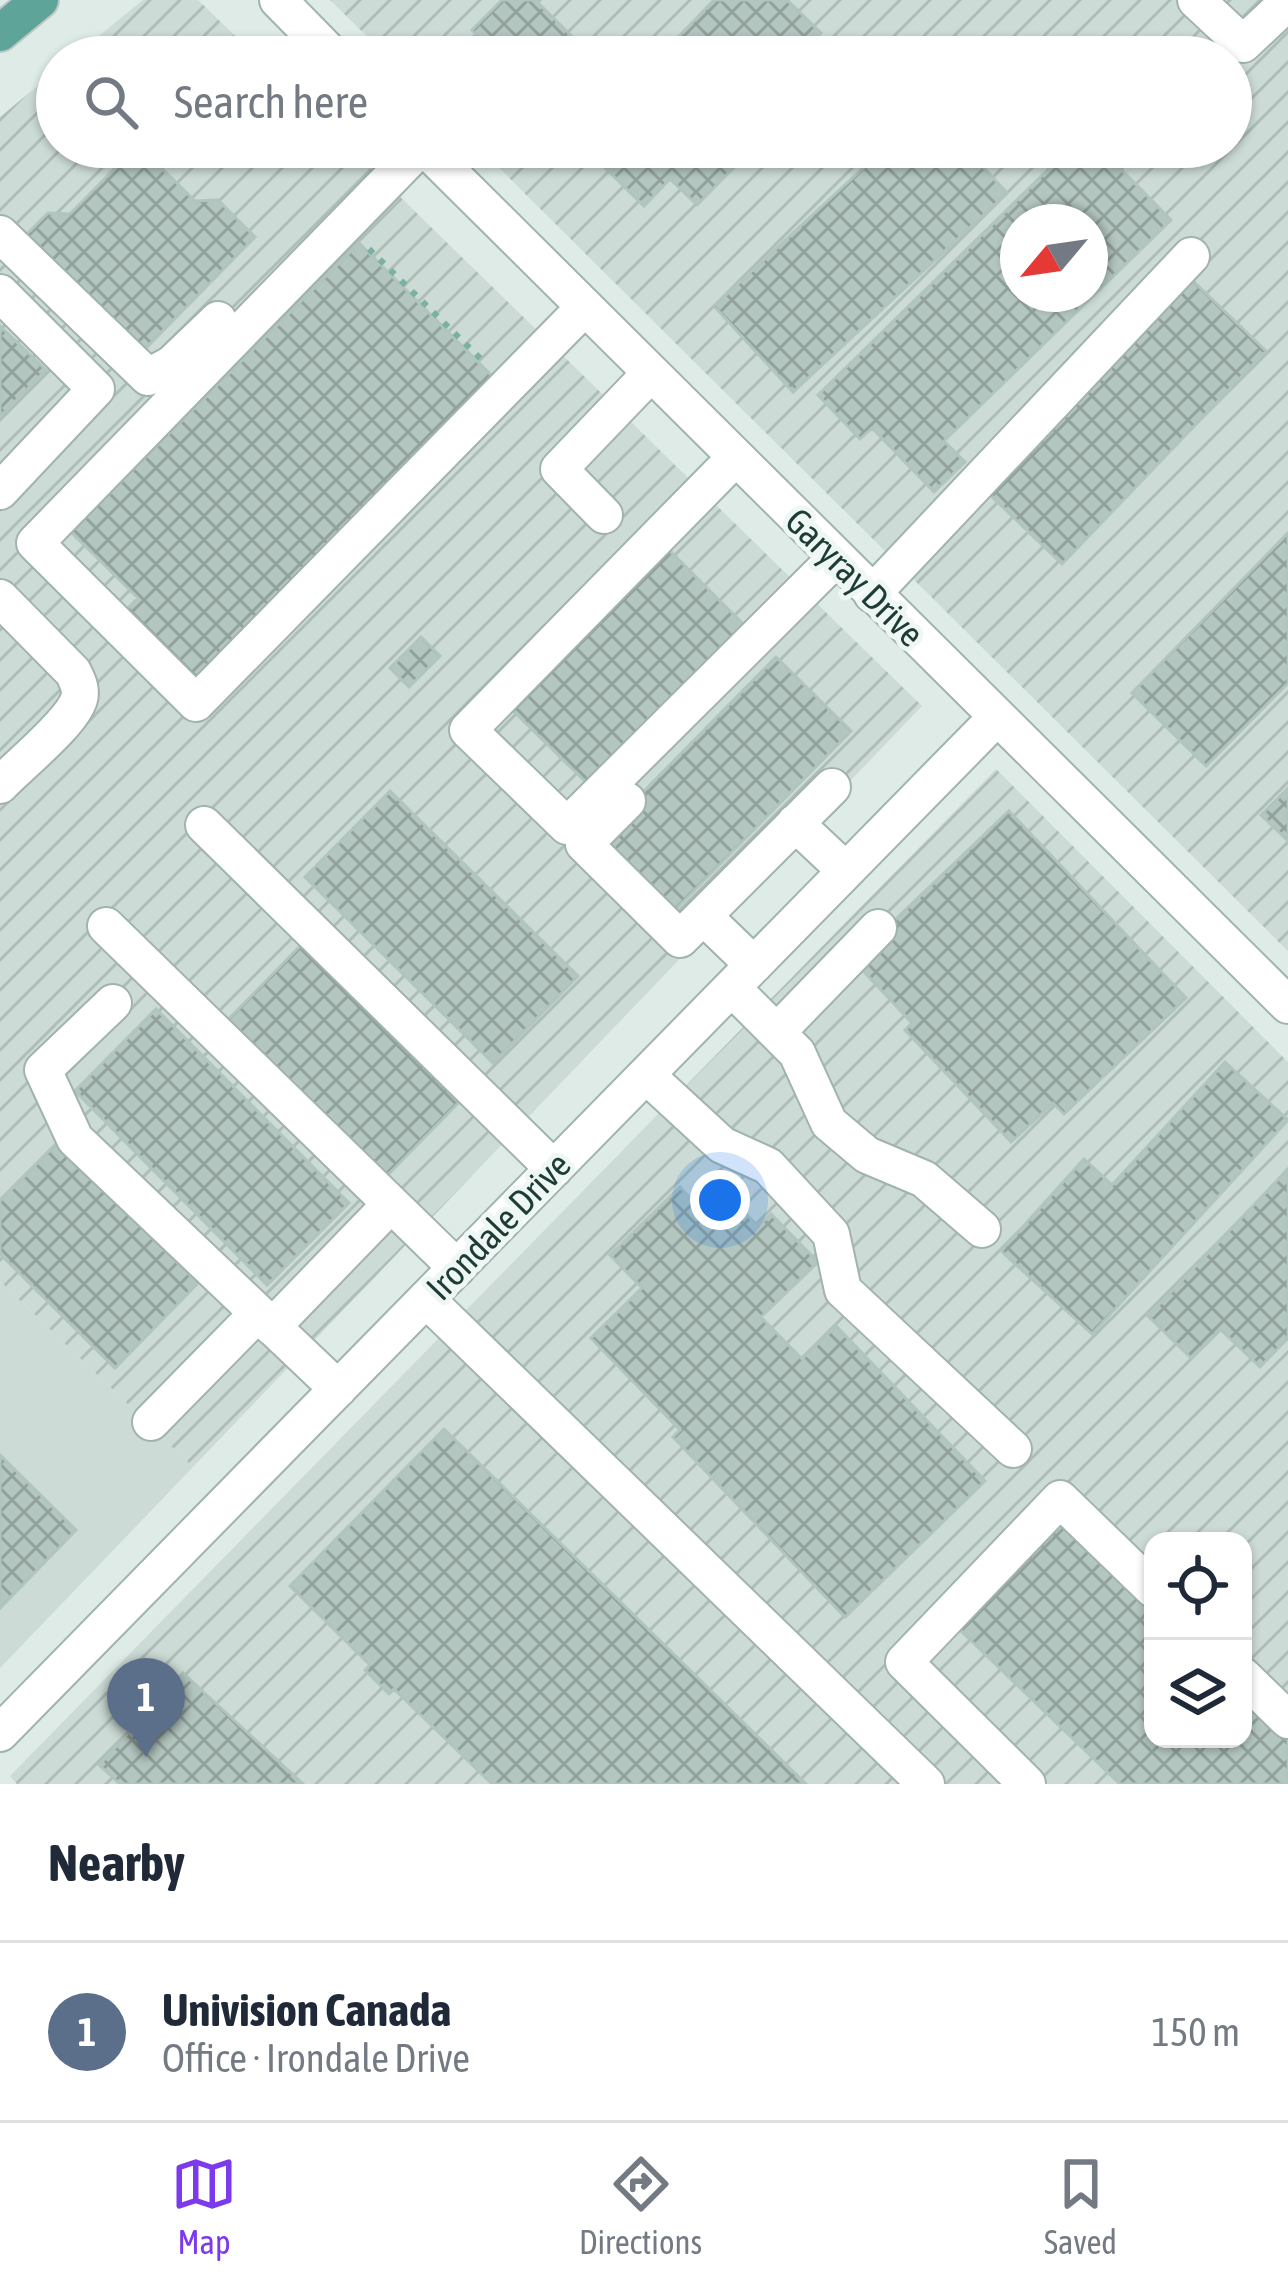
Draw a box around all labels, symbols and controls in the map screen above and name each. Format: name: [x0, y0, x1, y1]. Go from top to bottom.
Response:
search box: [36, 36, 1252, 168]
icon: search: [78, 69, 144, 135]
text: Search here: [174, 76, 368, 128]
north arrow: [1000, 204, 1108, 312]
street label: Garyray Drive: [777, 499, 933, 655]
street label: Irondale Drive: [417, 1144, 579, 1308]
your location: [690, 1170, 750, 1230]
map controls: [1144, 1532, 1252, 1748]
button: locate: [1144, 1532, 1252, 1640]
button: layers: [1144, 1640, 1252, 1748]
pin: 1: [107, 1658, 185, 1757]
text: Nearby: [48, 1833, 185, 1892]
text: Univision Canada: [162, 1984, 451, 2036]
text: 1: [78, 2010, 96, 2054]
text: 150 m: [1152, 2010, 1240, 2054]
text: Office · Irondale Drive: [162, 2036, 470, 2080]
tab: Map: [171, 2151, 237, 2261]
tab: Directions: [579, 2151, 702, 2261]
tab: Saved: [1044, 2151, 1117, 2261]

